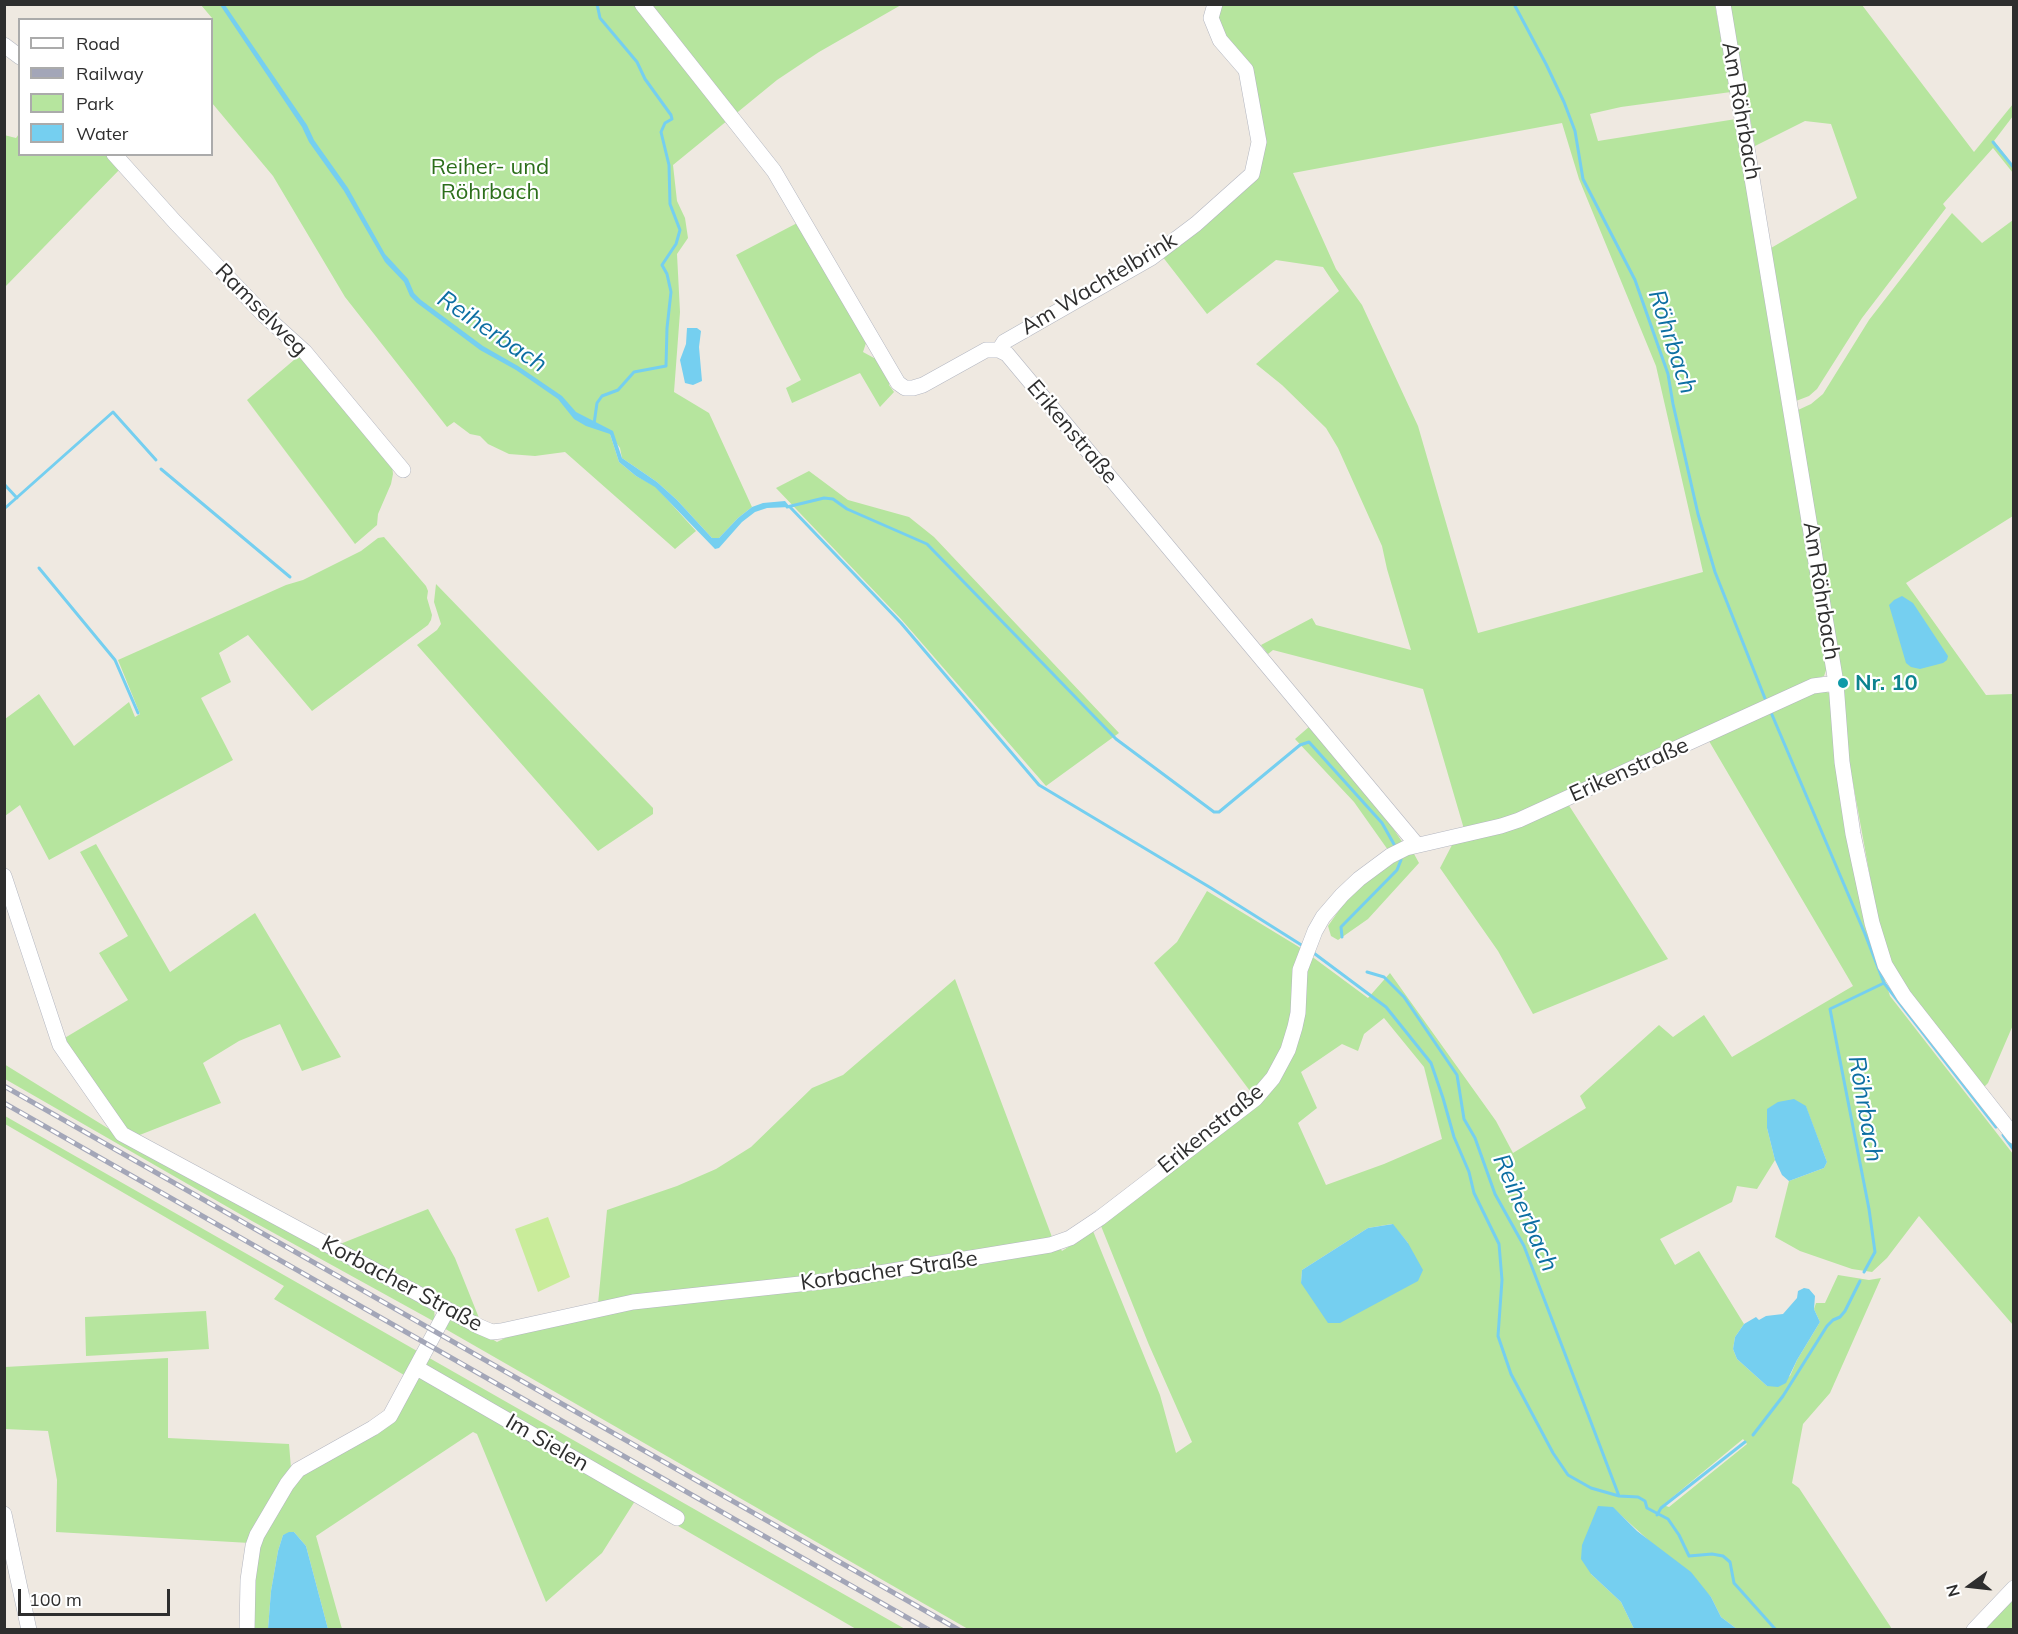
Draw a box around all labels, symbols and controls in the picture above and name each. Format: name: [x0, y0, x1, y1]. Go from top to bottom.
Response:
legend: [18, 18, 213, 156]
text: Road: [76, 32, 120, 55]
street label: Am Röhrbach: [1716, 40, 1766, 182]
text: Railway: [76, 62, 144, 85]
text: Park: [76, 92, 114, 115]
text: Water: [76, 122, 128, 145]
park label: Reiher- und Röhrbach: [431, 154, 549, 206]
street label: Am Wachtelbrink: [1016, 227, 1182, 341]
street label: Ramselweg: [209, 258, 313, 362]
water label: Reiherbach: [432, 285, 552, 379]
water label: Röhrbach: [1642, 286, 1702, 398]
street label: Erikenstraße: [1021, 375, 1123, 489]
street label: Am Röhrbach: [1797, 520, 1845, 662]
place label: Nr. 10: [1855, 670, 1918, 696]
marker: Nr. 10: [1836, 676, 1850, 690]
street label: Erikenstraße: [1565, 732, 1693, 808]
water label: Röhrbach: [1841, 1054, 1889, 1164]
street label: Erikenstraße: [1153, 1079, 1269, 1179]
water label: Reiherbach: [1486, 1150, 1564, 1276]
street label: Korbacher Straße: [317, 1230, 487, 1338]
street label: Korbacher Straße: [799, 1246, 979, 1296]
street label: Im Sielen: [501, 1409, 593, 1477]
north arrow: [1940, 1556, 2000, 1616]
scale bar: [21, 1577, 172, 1615]
text: N: [1941, 1582, 1964, 1599]
text: 100 m: [29, 1588, 82, 1611]

